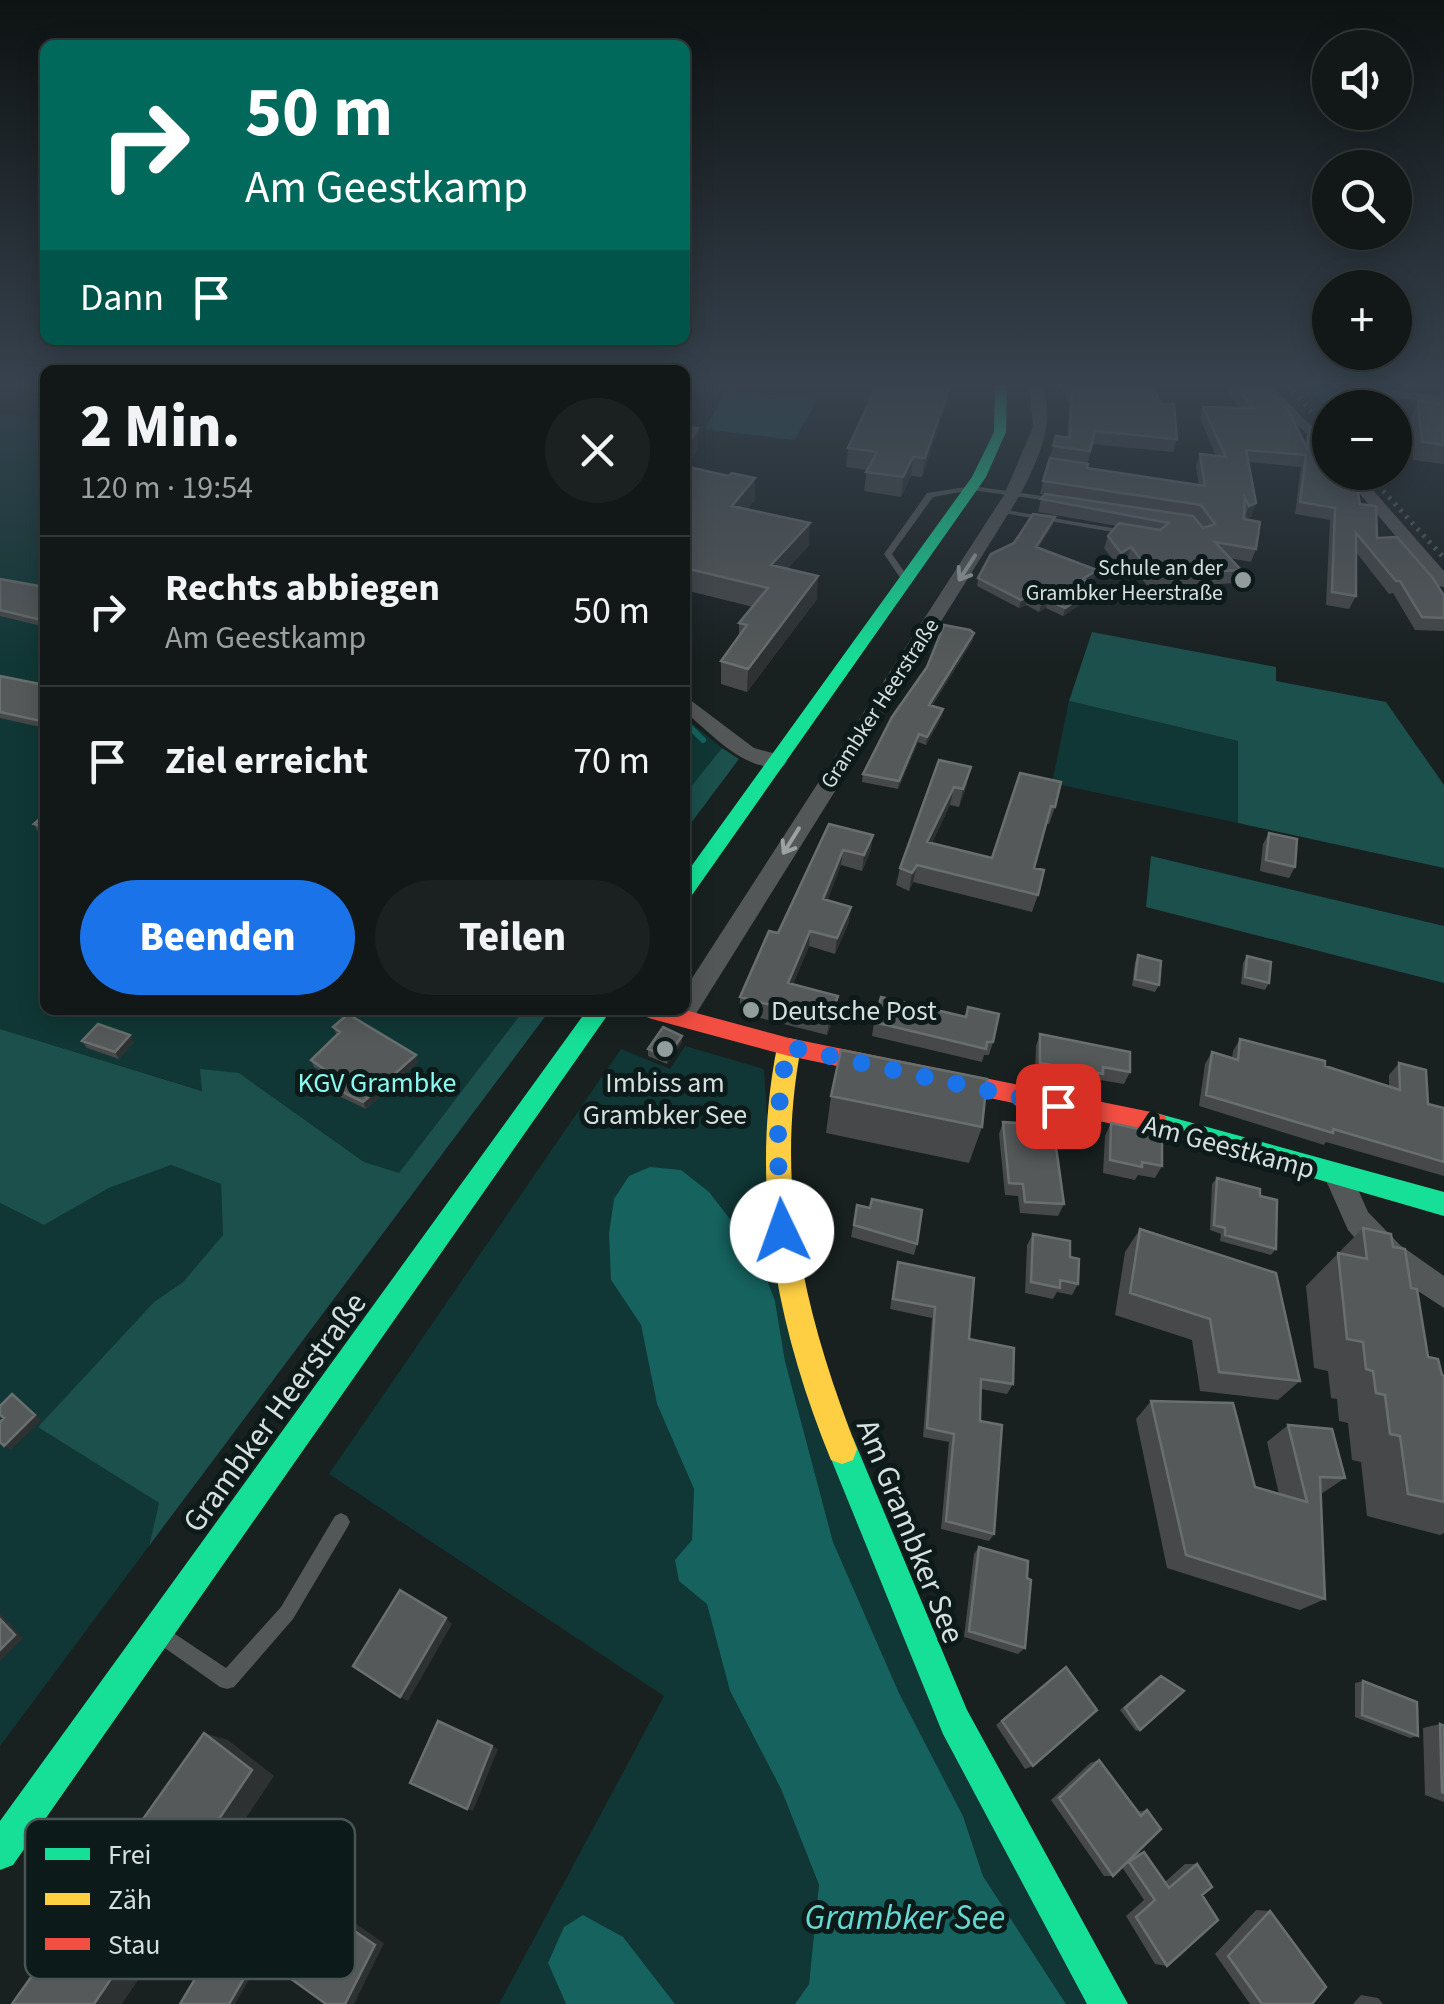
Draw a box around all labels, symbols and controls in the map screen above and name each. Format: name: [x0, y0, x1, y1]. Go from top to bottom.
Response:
map controls: [1312, 30, 1412, 490]
button: sound: [1312, 30, 1412, 130]
text: 50 m: [245, 63, 393, 163]
icon: right: [80, 80, 210, 210]
button: search: [1312, 150, 1412, 250]
text: Am Geestkamp: [245, 156, 528, 220]
icon: arrive: [184, 270, 239, 325]
button: +: [1312, 270, 1412, 370]
text: Dann: [80, 271, 164, 325]
text: 2 Min.: [80, 385, 240, 470]
button: −: [1312, 390, 1412, 490]
button: close: [545, 398, 650, 503]
text: 120 m · 19:54: [80, 465, 253, 511]
place label: Schule an der Grambker Heerstraße: [1026, 552, 1223, 609]
one-way arrow: [957, 553, 978, 581]
text: Rechts abbiegen: [165, 561, 440, 615]
marker: Schule an der Grambker Heerstraße: [1232, 569, 1254, 591]
icon: right: [80, 584, 135, 639]
text: 50 m: [573, 584, 650, 638]
street label: Grambker Heerstraße: [813, 612, 947, 795]
text: Am Geestkamp: [165, 615, 366, 661]
icon: arrive: [80, 734, 135, 789]
text: Ziel erreicht: [165, 734, 368, 788]
text: 70 m: [573, 734, 650, 788]
one-way arrow: [780, 826, 801, 855]
button: Beenden: [80, 880, 355, 995]
button: Teilen: [375, 880, 650, 995]
place label: Deutsche Post: [771, 991, 937, 1031]
marker: Deutsche Post: [740, 999, 762, 1021]
marker: Imbiss am Grambker See: [654, 1038, 676, 1060]
park label: KGV Grambke: [298, 1063, 456, 1103]
place label: Imbiss am Grambker See: [583, 1063, 747, 1135]
pin: [1016, 1064, 1101, 1149]
icon: arrive: [1031, 1079, 1086, 1134]
street label: Am Geestkamp: [1138, 1105, 1319, 1189]
position arrow: [730, 1179, 834, 1283]
street label: Grambker Heerstraße: [172, 1283, 378, 1542]
street label: Am Grambker See: [844, 1412, 976, 1650]
legend: [25, 1819, 355, 1979]
text: Frei: [108, 1835, 151, 1875]
text: Zäh: [108, 1880, 152, 1920]
water label: Grambker See: [805, 1893, 1005, 1943]
text: Stau: [108, 1925, 161, 1965]

